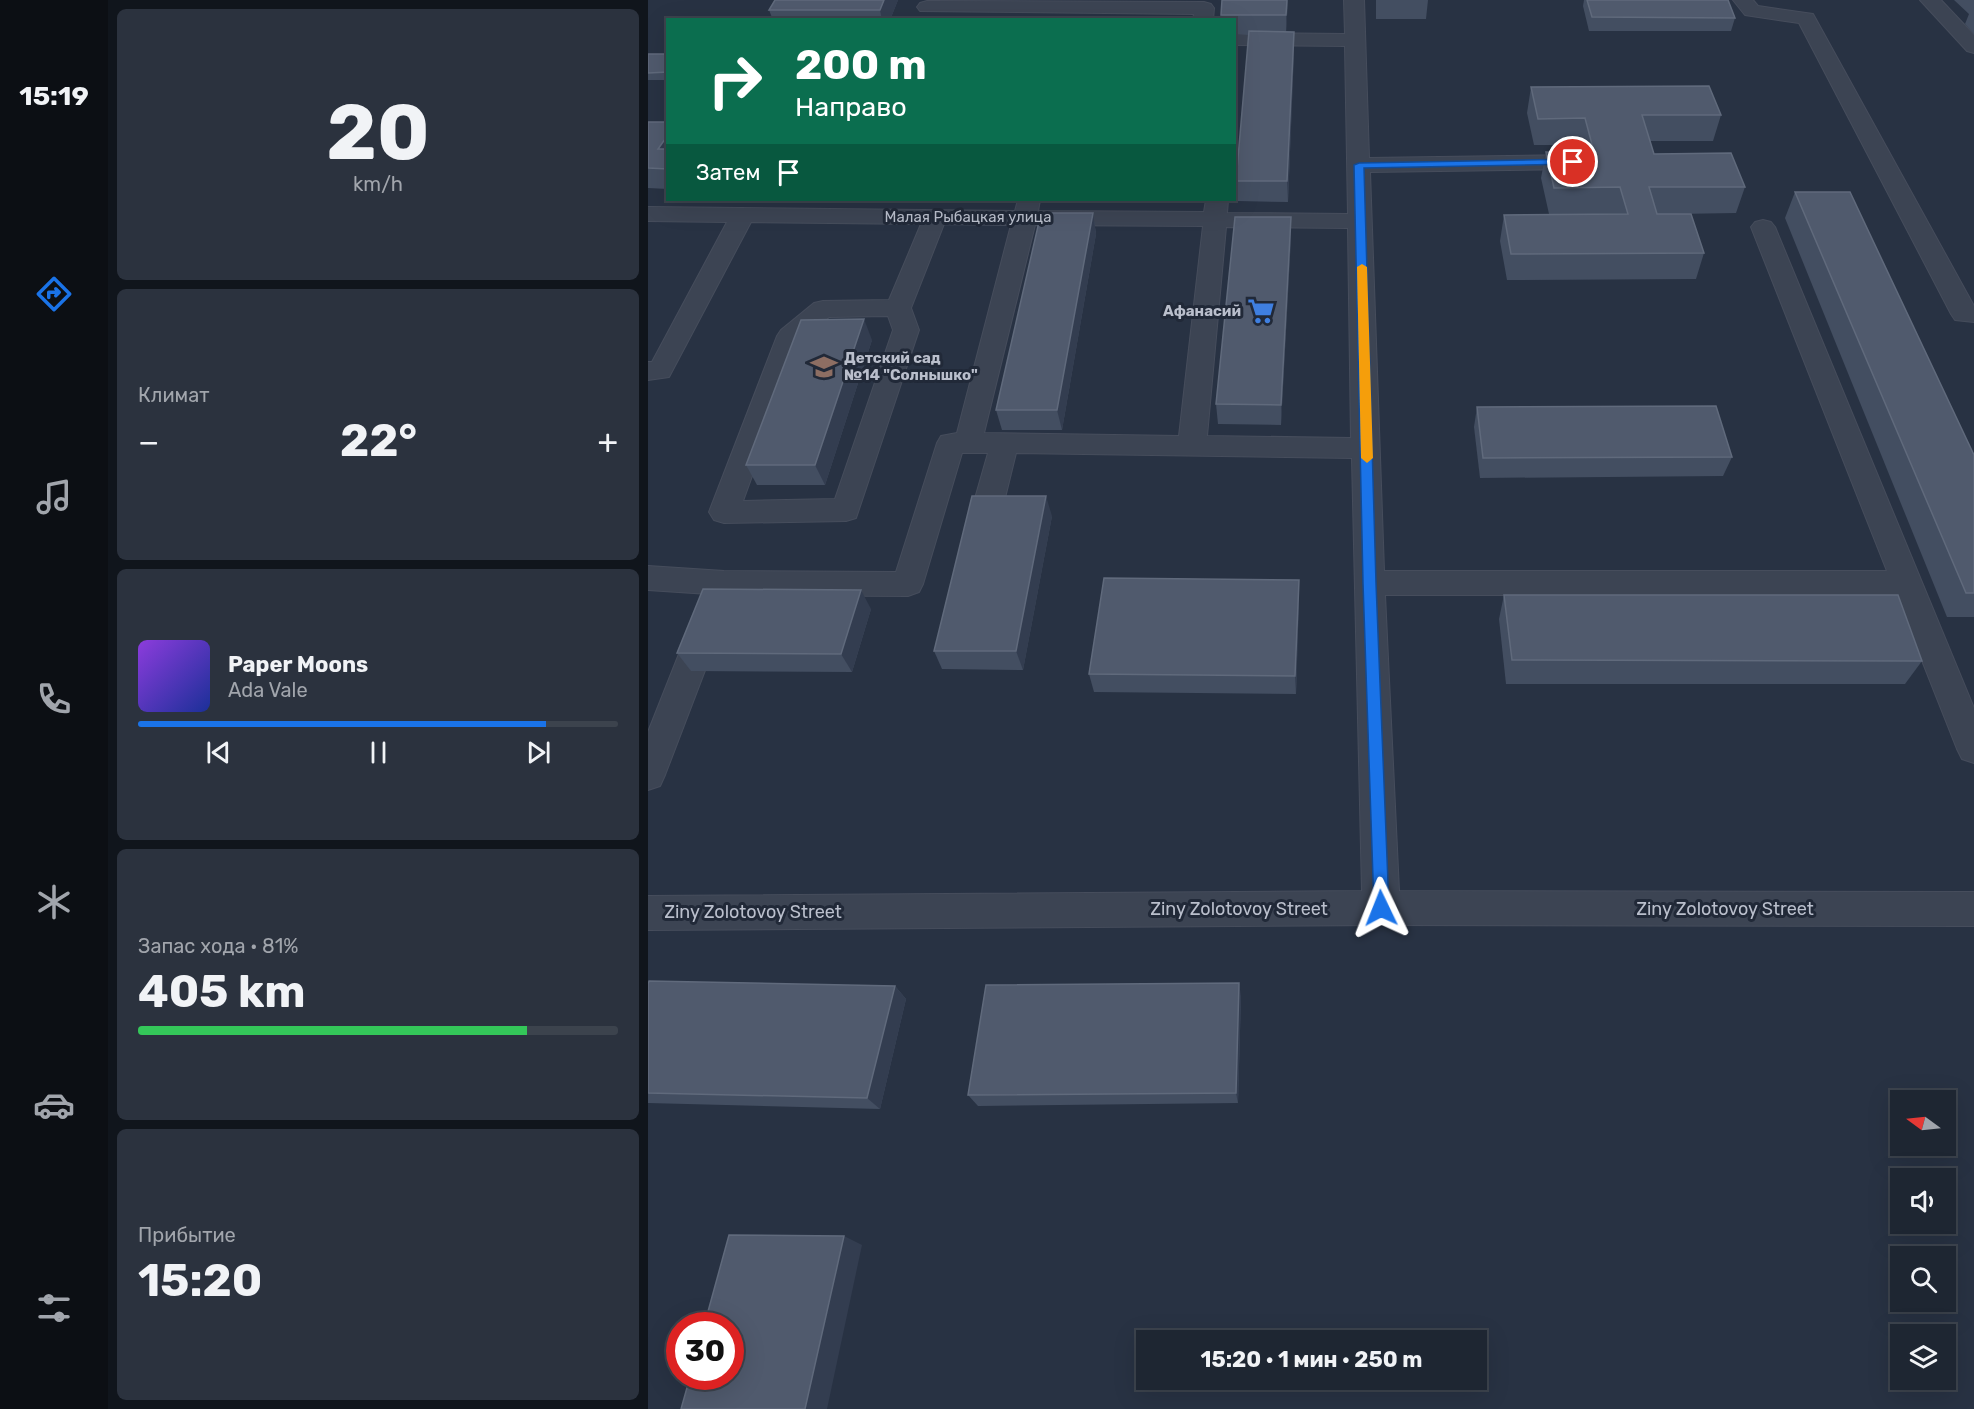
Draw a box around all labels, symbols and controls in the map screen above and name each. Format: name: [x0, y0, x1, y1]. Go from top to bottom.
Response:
text: 200 m: [795, 40, 927, 90]
icon: right: [696, 42, 774, 120]
text: 15:19: [19, 80, 89, 112]
text: 20: [326, 86, 430, 179]
text: Направо: [795, 91, 907, 123]
pin: [1547, 136, 1598, 187]
icon: arrive: [1556, 145, 1589, 178]
icon: arrive: [772, 156, 805, 189]
text: Затем: [696, 159, 760, 186]
text: km/h: [353, 172, 403, 196]
street label: Малая Рыбацкая улица: [885, 208, 1051, 226]
icon: directions: [33, 273, 75, 315]
supermarket icon: Афанасий: [1246, 296, 1276, 326]
place label: Афанасий: [1163, 302, 1241, 320]
place label: Детский сад №14 "Солнышко": [844, 349, 978, 384]
school or university icon: Детский сад №14 "Солнышко": [809, 352, 839, 382]
text: Климат: [138, 383, 210, 407]
text: 22°: [340, 414, 417, 467]
text: −: [138, 422, 159, 461]
text: +: [597, 422, 618, 461]
icon: music: [33, 476, 75, 518]
text: Paper Moons: [228, 651, 368, 678]
icon: phone: [33, 678, 75, 720]
text: Ada Vale: [228, 678, 308, 702]
icon: previous: [202, 736, 235, 769]
icon: pause: [362, 736, 395, 769]
icon: next: [522, 736, 555, 769]
position arrow: [1349, 876, 1413, 940]
icon: climate: [33, 881, 75, 923]
street label: Ziny Zolotovoy Street: [1150, 898, 1328, 920]
street label: Ziny Zolotovoy Street: [1636, 898, 1814, 920]
street label: Ziny Zolotovoy Street: [664, 901, 842, 923]
text: Запас хода · 81%: [138, 934, 298, 958]
text: 405 km: [138, 965, 306, 1018]
icon: car: [33, 1084, 75, 1126]
north arrow: [1890, 1090, 1956, 1156]
map controls: [1890, 1090, 1956, 1390]
button: sound: [1890, 1168, 1956, 1234]
text: Прибытие: [138, 1223, 236, 1247]
button: search: [1890, 1246, 1956, 1312]
text: 15:20: [138, 1254, 262, 1307]
icon: filters: [33, 1287, 75, 1329]
speed limit sign: 30: [666, 1312, 744, 1390]
button: layers: [1890, 1324, 1956, 1390]
text: 15:20 · 1 мин · 250 m: [1200, 1346, 1423, 1373]

